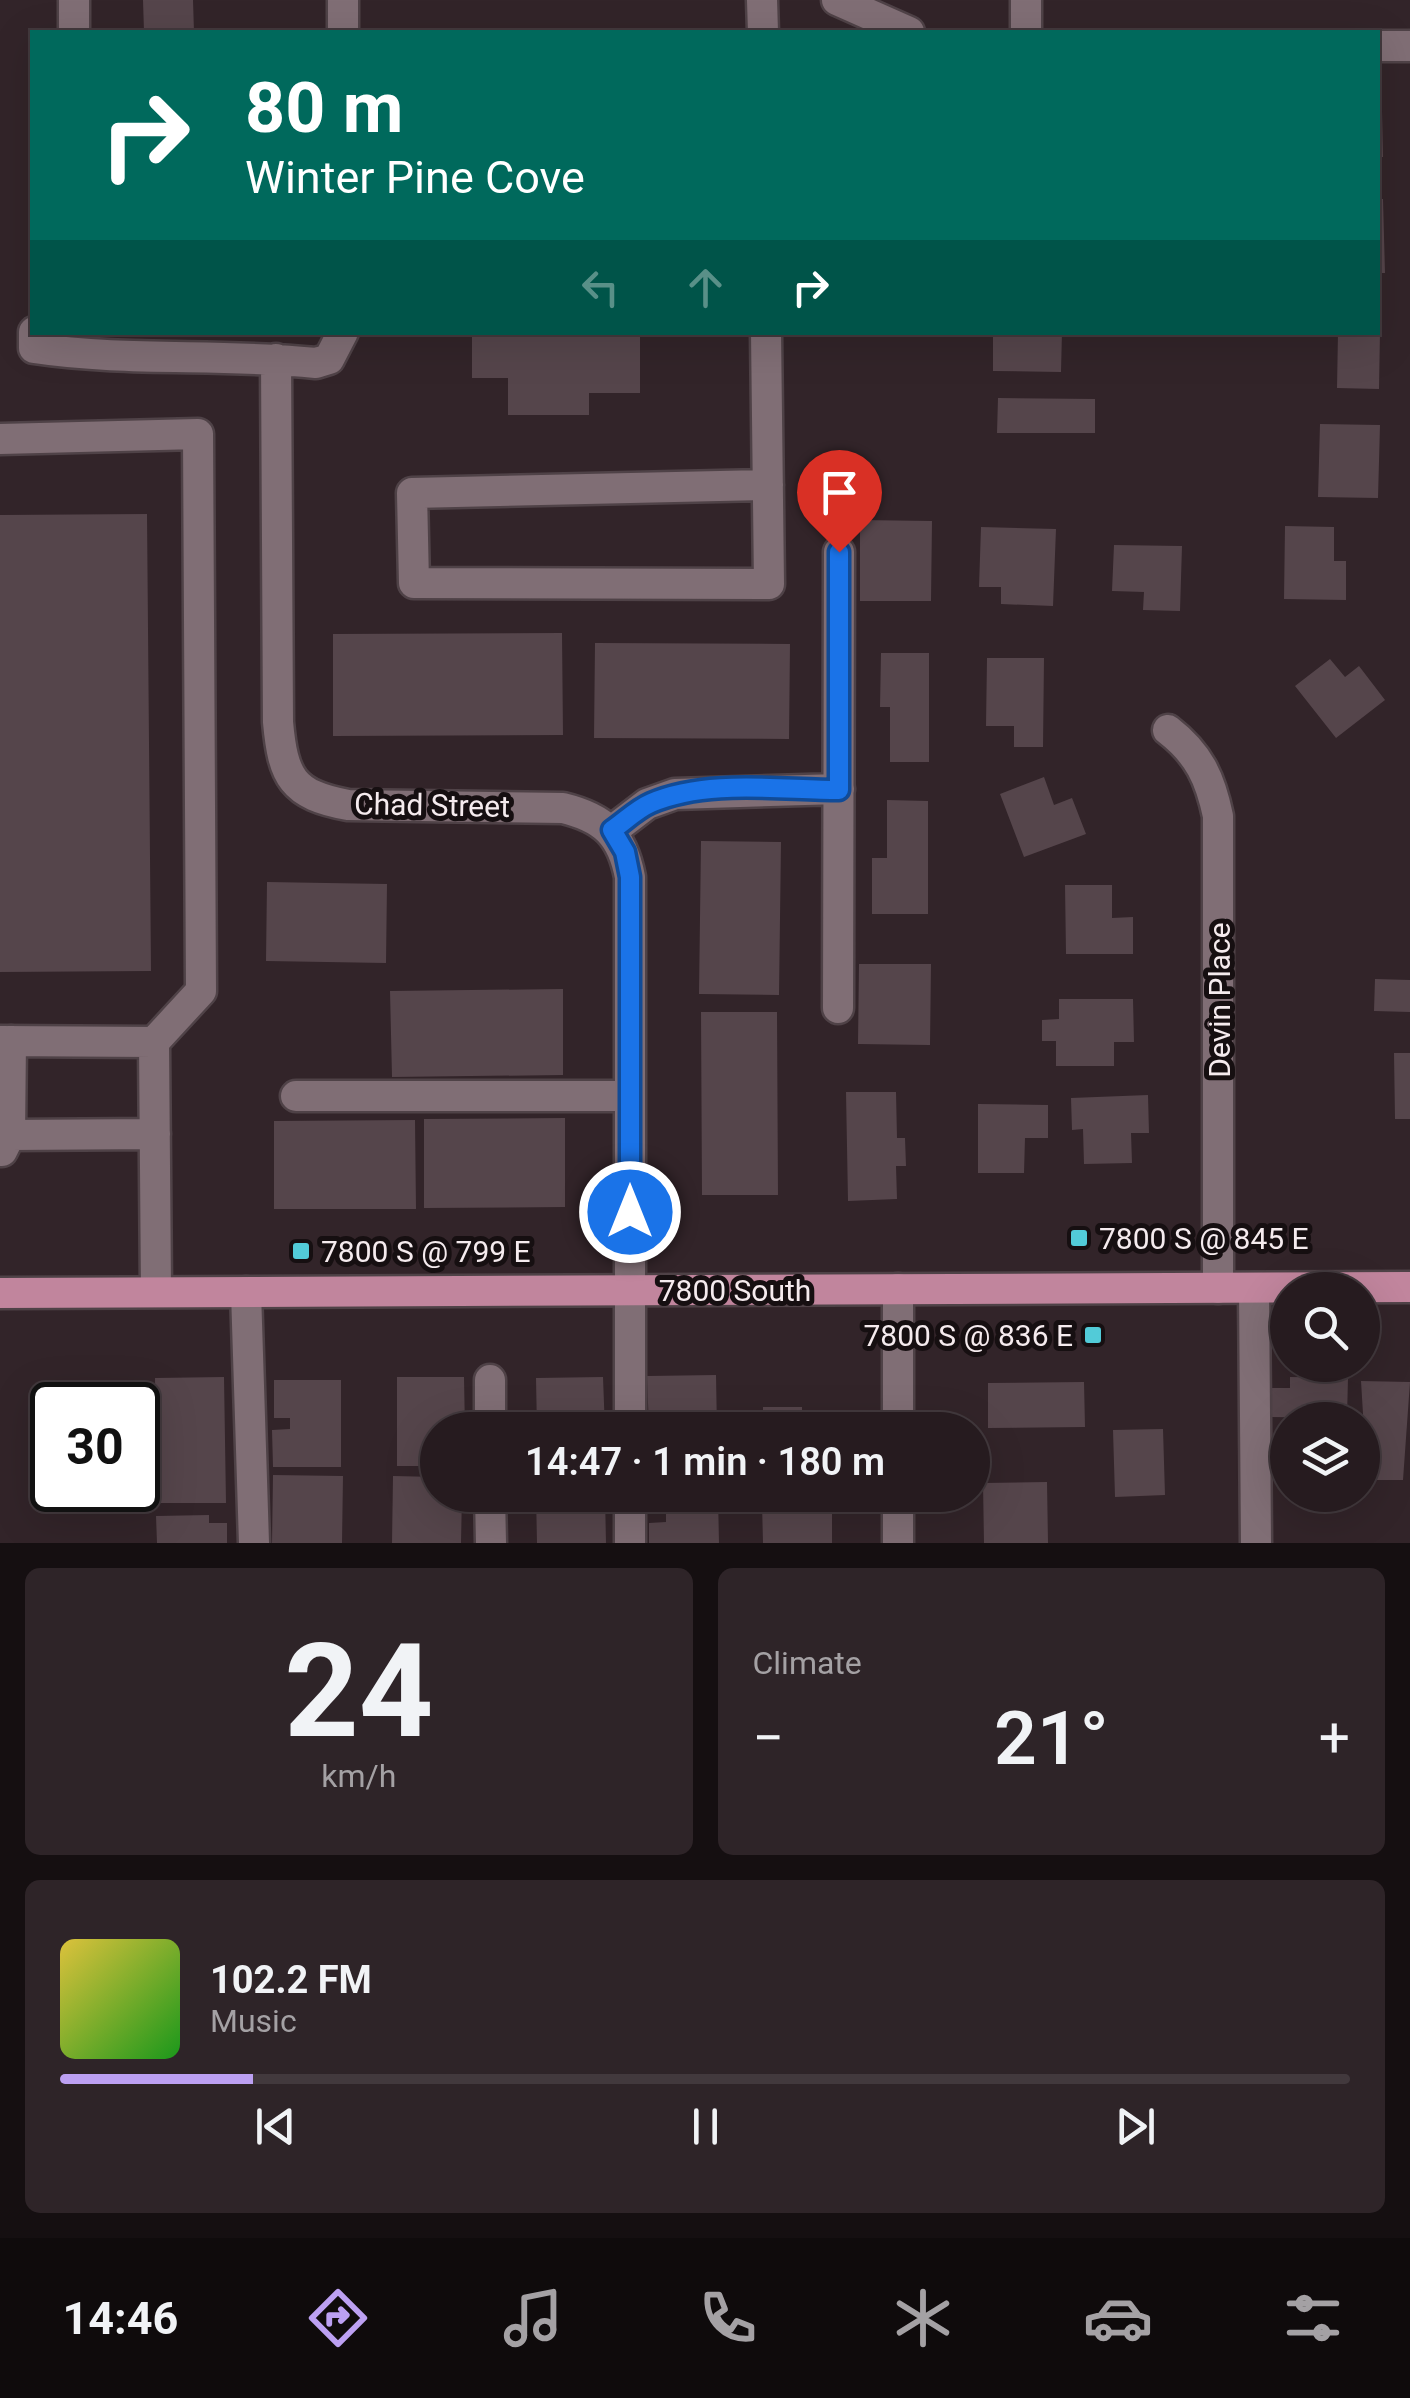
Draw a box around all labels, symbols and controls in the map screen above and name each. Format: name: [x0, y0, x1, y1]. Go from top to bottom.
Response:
text: 80 m: [245, 67, 403, 149]
icon: right: [80, 70, 210, 200]
text: Winter Pine Cove: [245, 151, 585, 204]
icon: left: [573, 260, 628, 315]
icon: ahead: [678, 260, 733, 315]
icon: right: [783, 260, 838, 315]
pin: [797, 450, 882, 553]
icon: arrive: [812, 465, 867, 520]
street label: Chad Street: [354, 786, 510, 824]
street label: Devin Place: [1202, 922, 1237, 1078]
position arrow: [578, 1160, 682, 1264]
place label: 7800 S @ 845 E: [1099, 1221, 1309, 1256]
marker: 7800 S @ 845 E: [1068, 1227, 1090, 1249]
place label: 7800 S @ 799 E: [321, 1234, 531, 1269]
marker: 7800 S @ 799 E: [290, 1240, 312, 1262]
map controls: [1270, 1272, 1380, 1512]
button: search: [1270, 1272, 1380, 1382]
street label: 7800 South: [659, 1273, 811, 1308]
place label: 7800 S @ 836 E: [863, 1318, 1073, 1353]
marker: 7800 S @ 836 E: [1082, 1324, 1104, 1346]
speed limit sign: 30: [30, 1382, 160, 1512]
button: layers: [1270, 1402, 1380, 1512]
text: 14:47 · 1 min · 180 m: [525, 1440, 885, 1484]
text: 24: [284, 1615, 433, 1768]
text: Climate: [753, 1644, 862, 1682]
text: 21°: [994, 1694, 1109, 1782]
text: −: [753, 1706, 784, 1770]
text: +: [1319, 1706, 1350, 1770]
text: km/h: [321, 1757, 396, 1795]
text: 102.2 FM: [210, 1958, 372, 2002]
text: Music: [210, 2002, 297, 2040]
icon: previous: [248, 2099, 303, 2154]
icon: pause: [678, 2099, 733, 2154]
icon: next: [1108, 2099, 1163, 2154]
icon: directions: [303, 2283, 373, 2353]
icon: music: [498, 2283, 568, 2353]
icon: phone: [693, 2283, 763, 2353]
icon: climate: [888, 2283, 958, 2353]
icon: car: [1083, 2283, 1153, 2353]
icon: filters: [1278, 2283, 1348, 2353]
text: 14:46: [62, 2292, 178, 2345]

